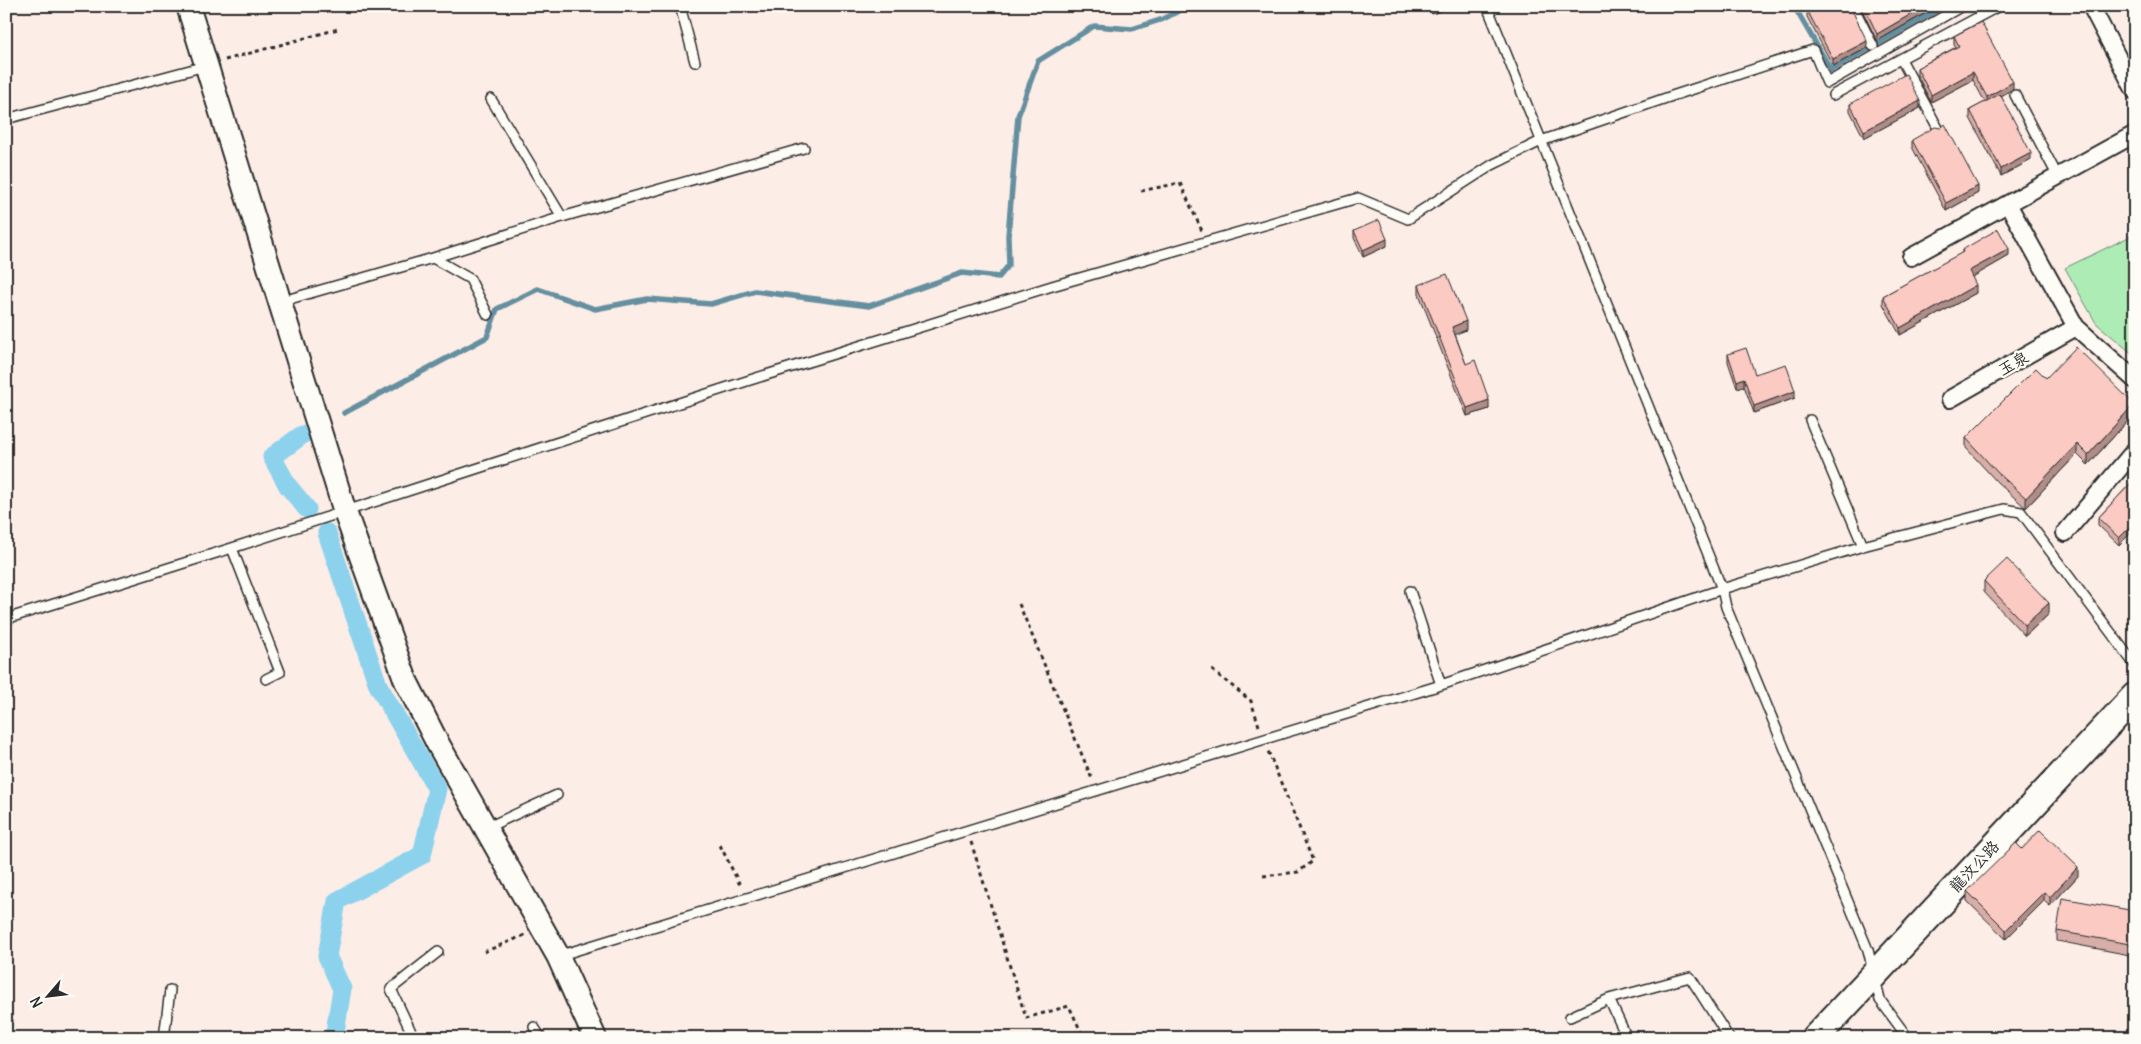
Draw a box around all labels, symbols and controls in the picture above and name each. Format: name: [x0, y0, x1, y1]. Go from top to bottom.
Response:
street label: 玉泉: [1994, 346, 2032, 380]
street label: 龍汶公路: [1945, 836, 2003, 896]
north arrow: [22, 972, 72, 1022]
text: N: [26, 994, 47, 1011]

